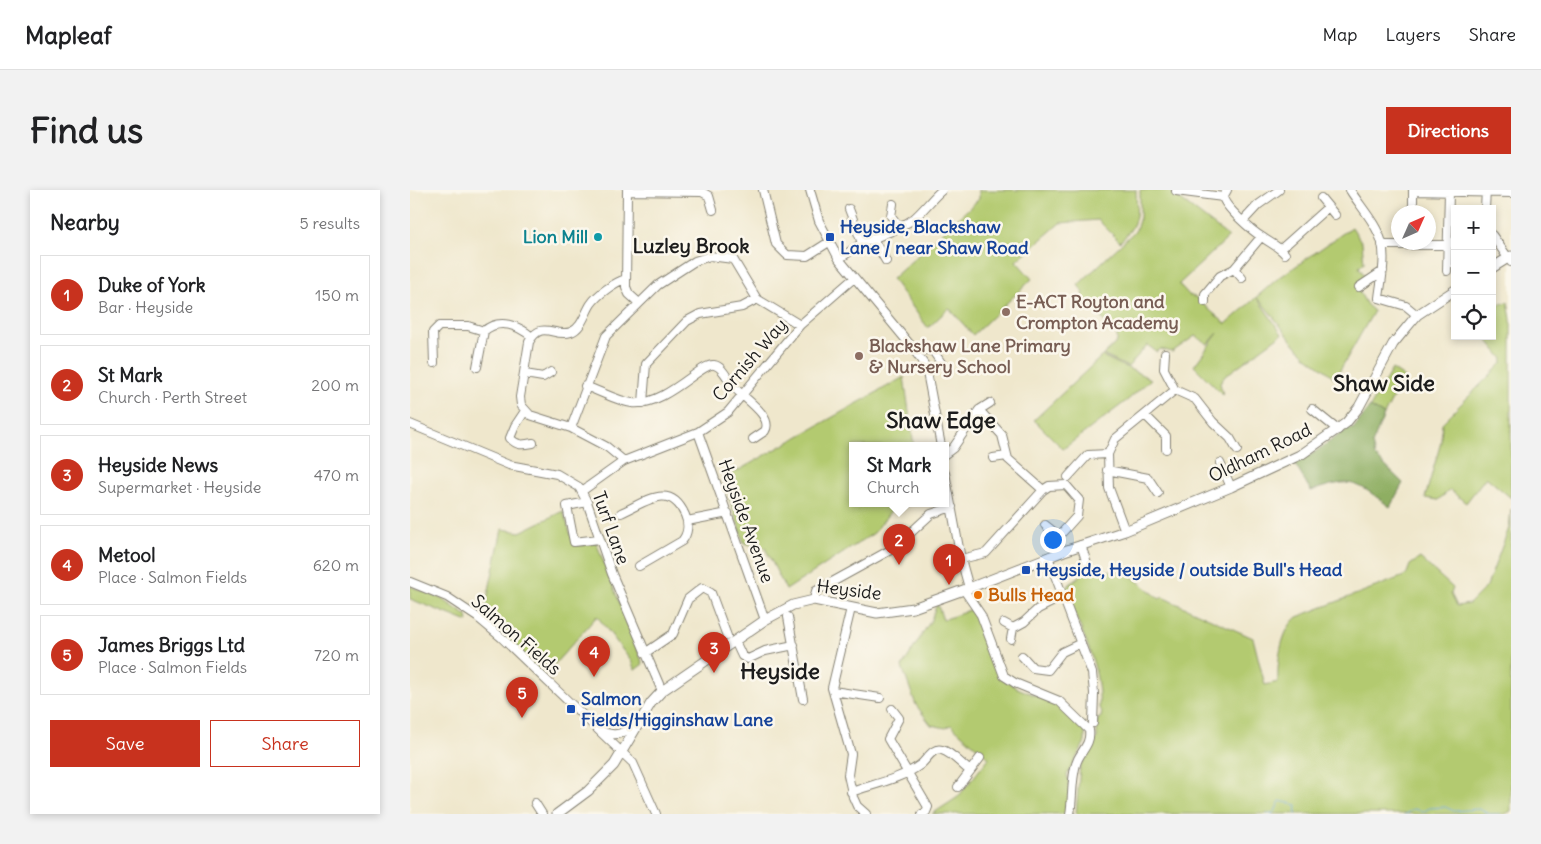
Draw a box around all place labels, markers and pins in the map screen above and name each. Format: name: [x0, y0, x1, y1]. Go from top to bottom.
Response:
place label: Heyside, Blackshaw Lane / near Shaw Road: [840, 215, 1029, 259]
place label: Lion Mill: [523, 225, 588, 248]
marker: Lion Mill: [592, 231, 604, 243]
marker: Heyside, Blackshaw Lane / near Shaw Road: [824, 231, 836, 243]
place label: E-ACT Royton and Crompton Academy: [1016, 290, 1179, 334]
marker: E-ACT Royton and Crompton Academy: [1000, 306, 1012, 318]
place label: Blackshaw Lane Primary & Nursery School: [869, 334, 1071, 378]
marker: Blackshaw Lane Primary & Nursery School: [853, 350, 865, 362]
pin: 2: [883, 524, 915, 565]
pin: 1: [933, 544, 965, 585]
place label: Heyside, Heyside / outside Bull's Head: [1036, 558, 1343, 581]
marker: Heyside, Heyside / outside Bull's Head: [1020, 564, 1032, 576]
place label: Bulls Head: [988, 583, 1075, 606]
marker: Bulls Head: [972, 589, 984, 601]
pin: 3: [698, 632, 730, 673]
pin: 4: [578, 636, 610, 677]
pin: 5: [506, 677, 538, 718]
place label: Salmon Fields/Higginshaw Lane: [581, 687, 773, 731]
marker: Salmon Fields/Higginshaw Lane: [565, 703, 577, 715]

